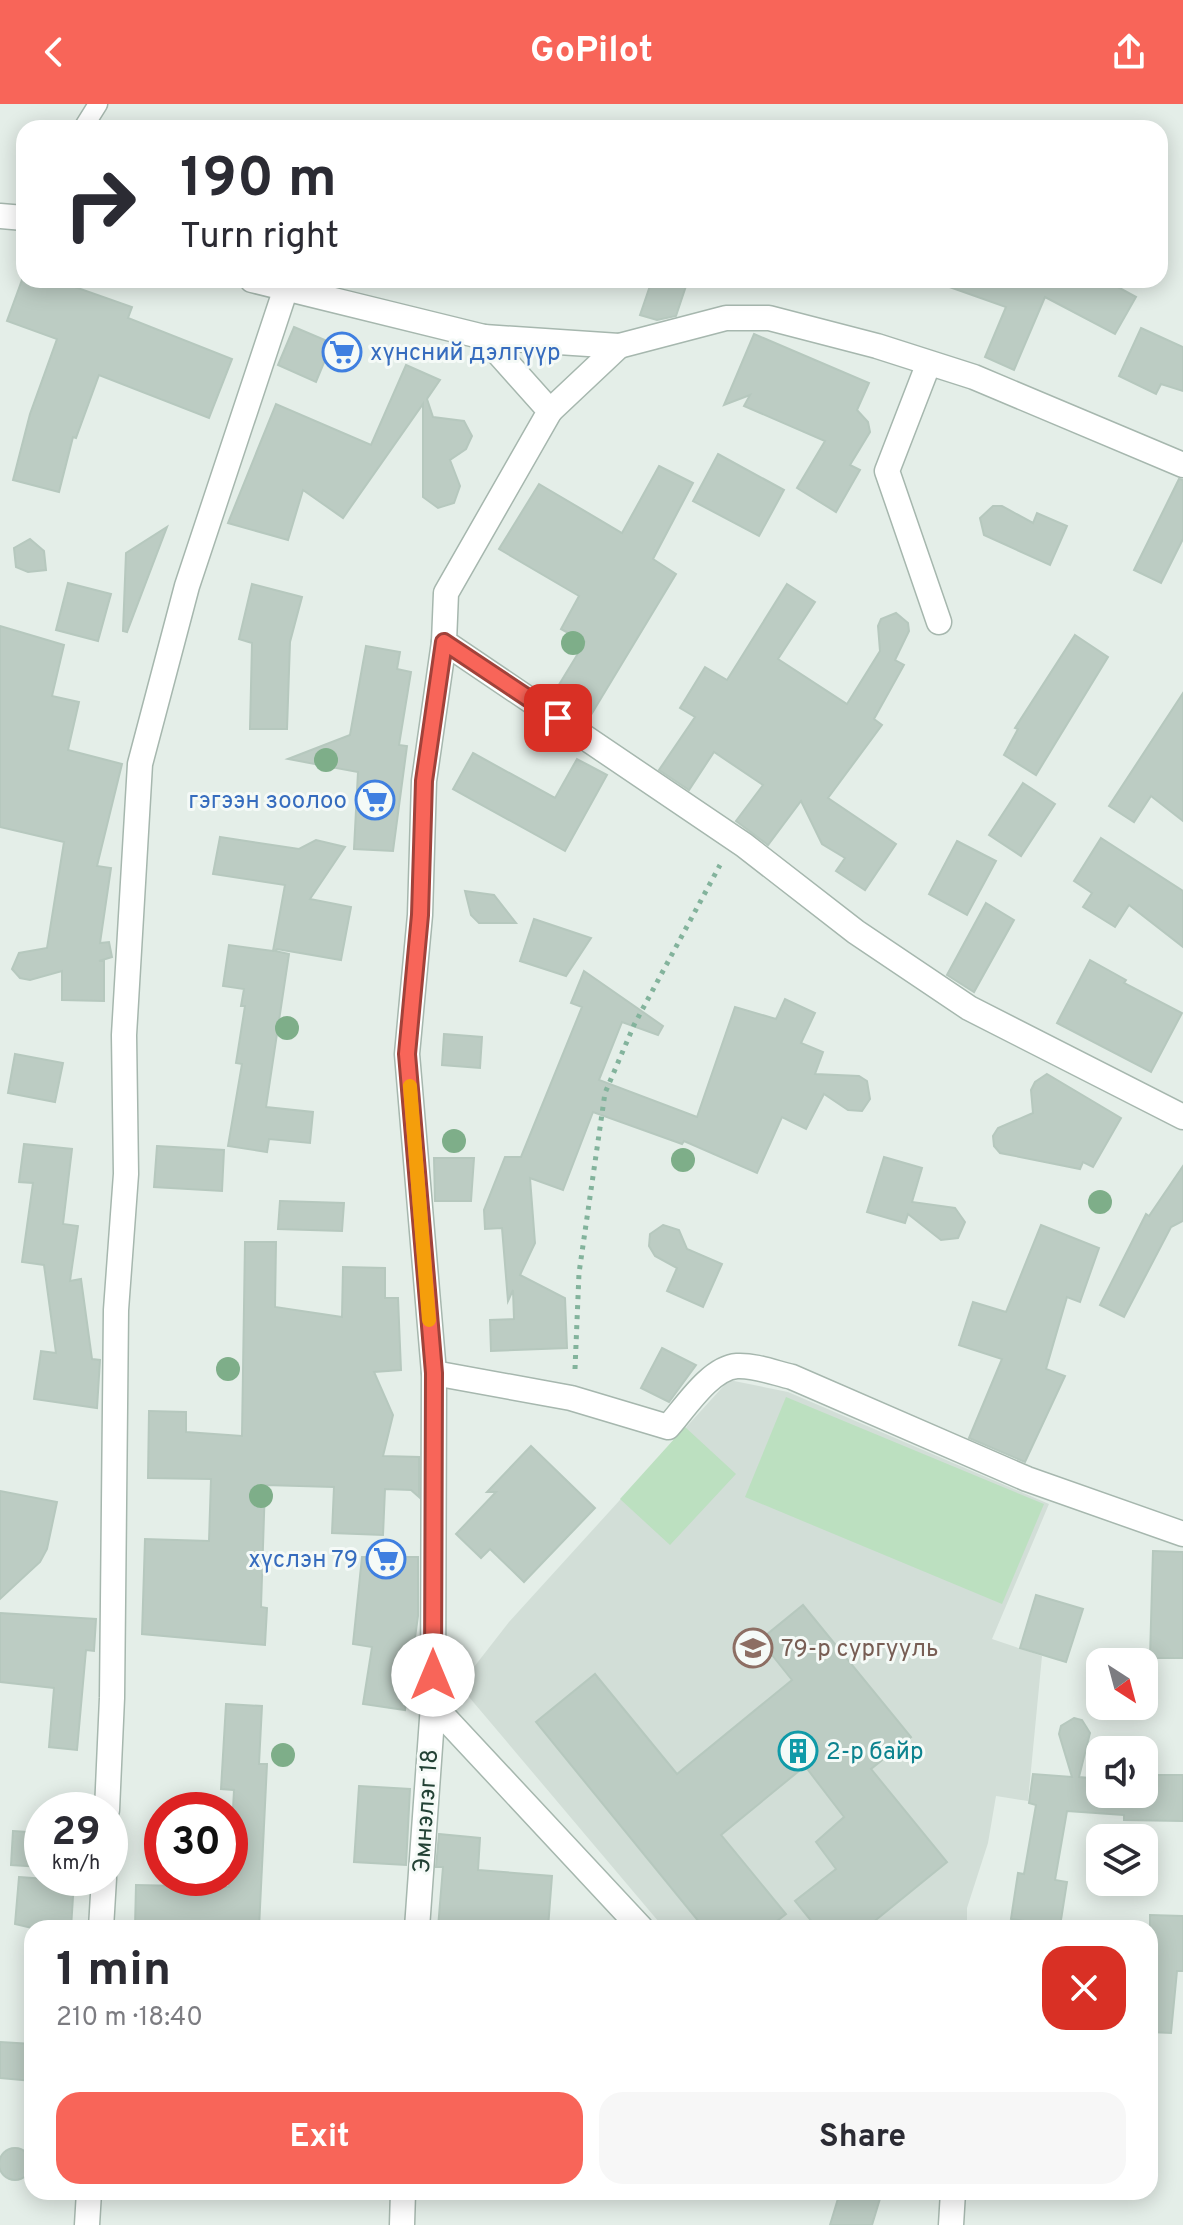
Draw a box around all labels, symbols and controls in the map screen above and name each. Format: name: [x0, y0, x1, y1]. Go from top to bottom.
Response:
text: GoPilot: [530, 29, 653, 75]
icon: back: [32, 30, 76, 74]
icon: share: [1107, 30, 1151, 74]
text: 190 m: [180, 146, 337, 216]
icon: right: [48, 152, 152, 256]
text: Turn right: [180, 215, 339, 261]
supermarket icon: хүнсний дэлгүүр: [321, 331, 363, 373]
place label: хүнсний дэлгүүр: [370, 339, 561, 369]
pin: [524, 684, 592, 752]
icon: arrive: [536, 696, 580, 740]
supermarket icon: гэгээн зоолоо: [354, 779, 396, 821]
place label: гэгээн зоолоо: [188, 787, 347, 817]
supermarket icon: хүслэн 79: [365, 1538, 407, 1580]
place label: хүслэн 79: [248, 1546, 358, 1576]
school or university icon: 79-р сургууль: [732, 1627, 774, 1669]
position arrow: [391, 1633, 475, 1717]
place label: 79-р сургууль: [781, 1635, 939, 1665]
north arrow: [1086, 1648, 1158, 1720]
map controls: [1086, 1648, 1158, 1896]
building icon: 2-р байр: [777, 1730, 819, 1772]
button: sound: [1086, 1736, 1158, 1808]
place label: 2-р байр: [826, 1738, 923, 1768]
street label: Эмнэлэг 18: [408, 1748, 446, 1874]
speed limit sign: 30: [144, 1792, 248, 1896]
text: 29: [51, 1809, 101, 1859]
button: layers: [1086, 1824, 1158, 1896]
text: km/h: [52, 1851, 100, 1877]
text: 1 min: [56, 1942, 171, 2002]
button: close: [1042, 1946, 1126, 2030]
text: 210 m · 18:40: [56, 2002, 203, 2035]
button: Exit: [56, 2092, 583, 2184]
button: Share: [599, 2092, 1126, 2184]

